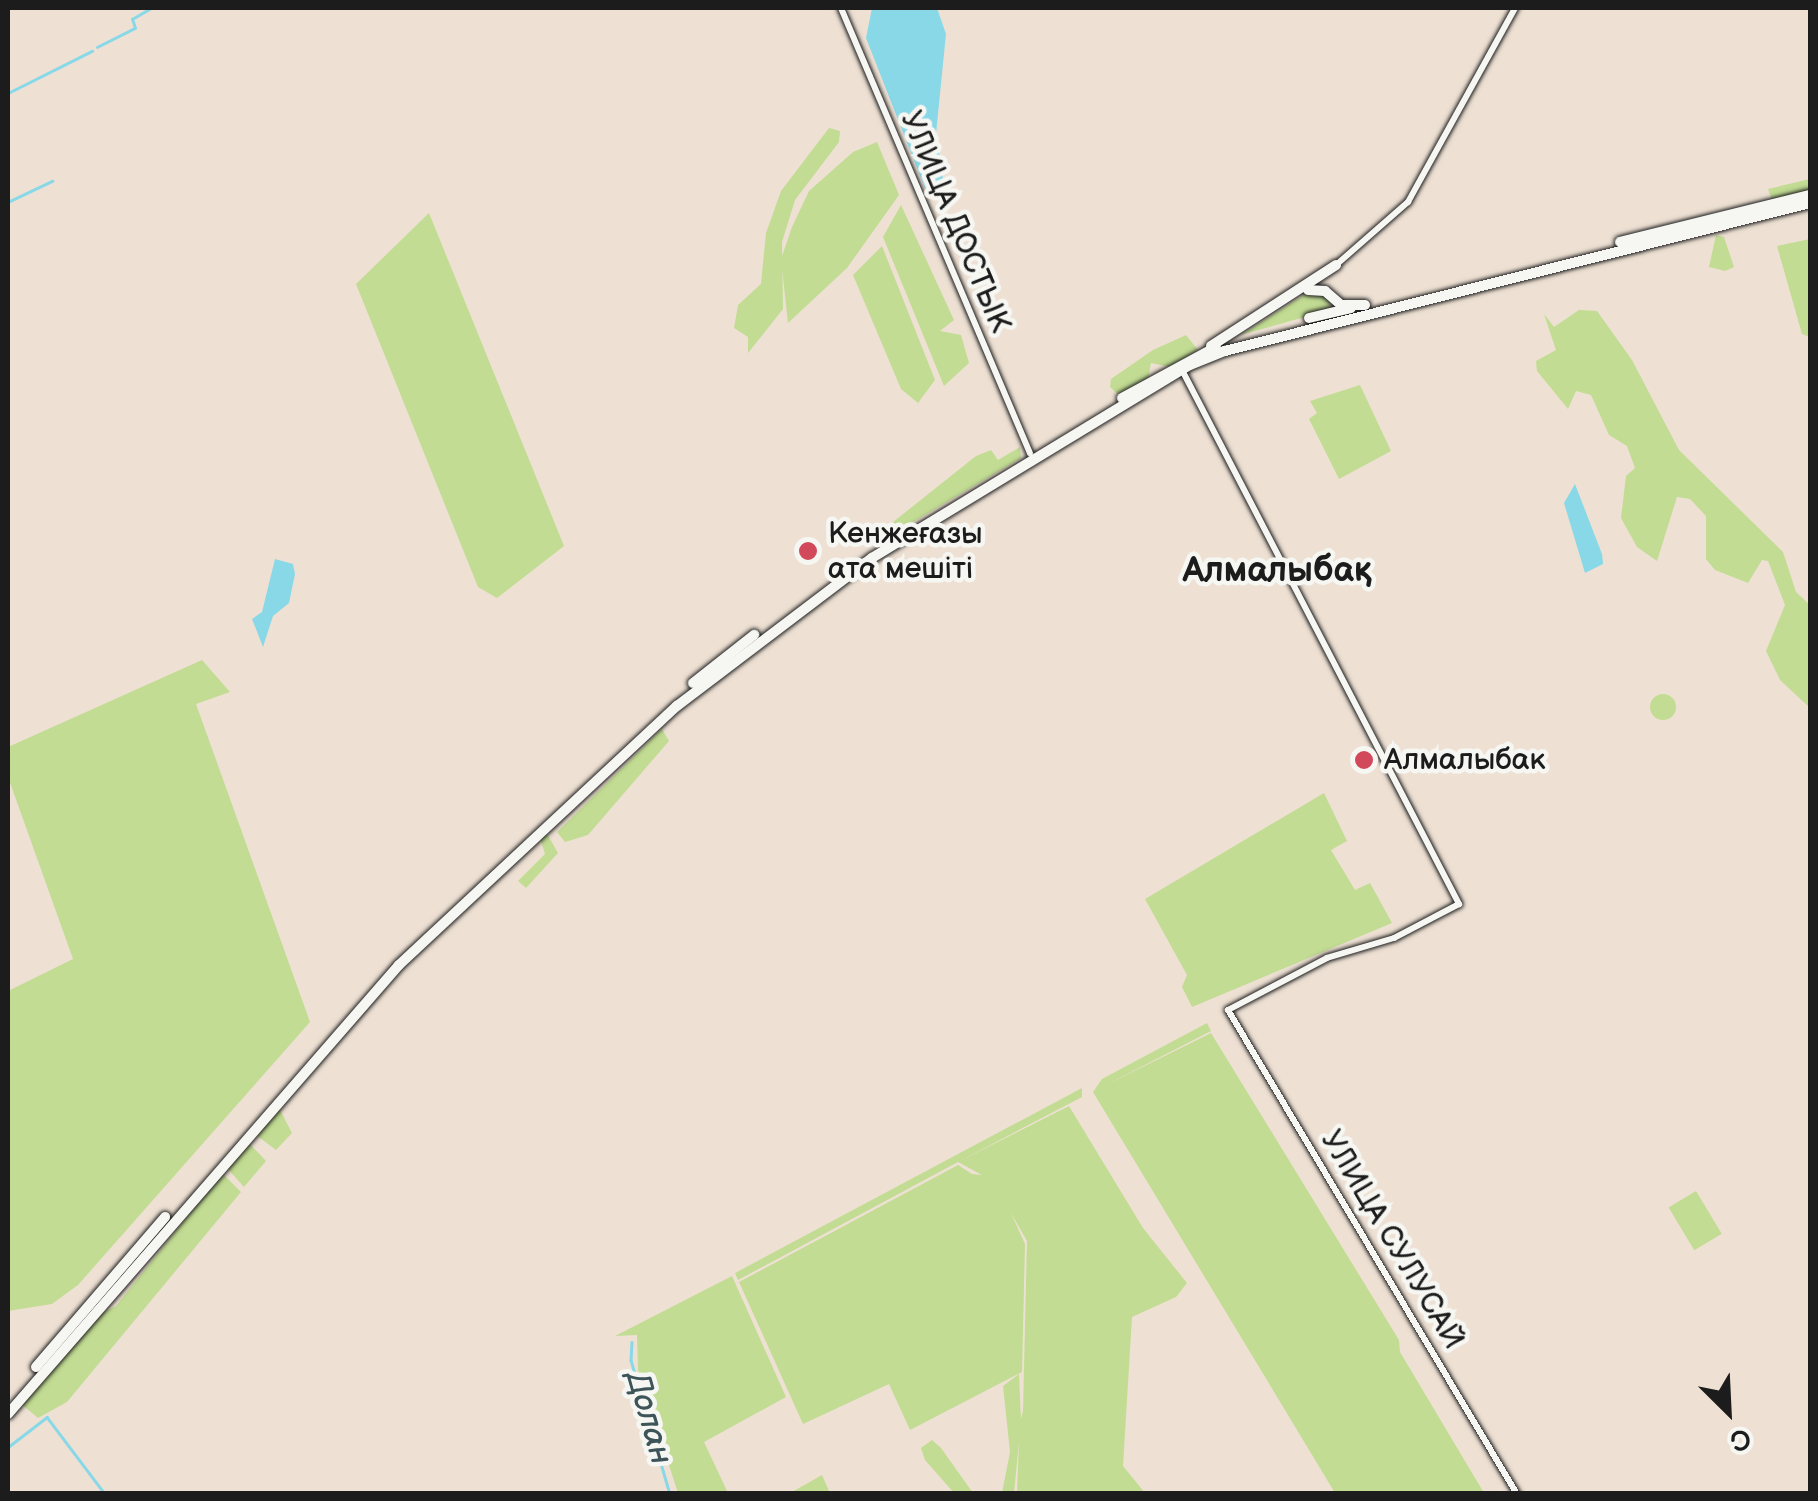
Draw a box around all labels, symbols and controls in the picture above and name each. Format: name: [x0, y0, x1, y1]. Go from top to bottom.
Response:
street label: УЛИЦА ДОСТЫК: [892, 106, 1018, 338]
place label: Кенжеғазы ата мешіті: [828, 516, 983, 586]
marker: Кенжеғазы ата мешіті: [797, 540, 819, 562]
district label: Алмалыбақ: [1182, 550, 1372, 592]
place label: Алмалыбак: [1384, 742, 1545, 778]
marker: Алмалыбак: [1353, 749, 1375, 771]
street label: УЛИЦА СУЛУСАЙ: [1313, 1124, 1471, 1356]
north arrow: [1678, 1361, 1778, 1461]
water label: Долан: [617, 1367, 679, 1469]
text: С: [1725, 1420, 1756, 1458]

